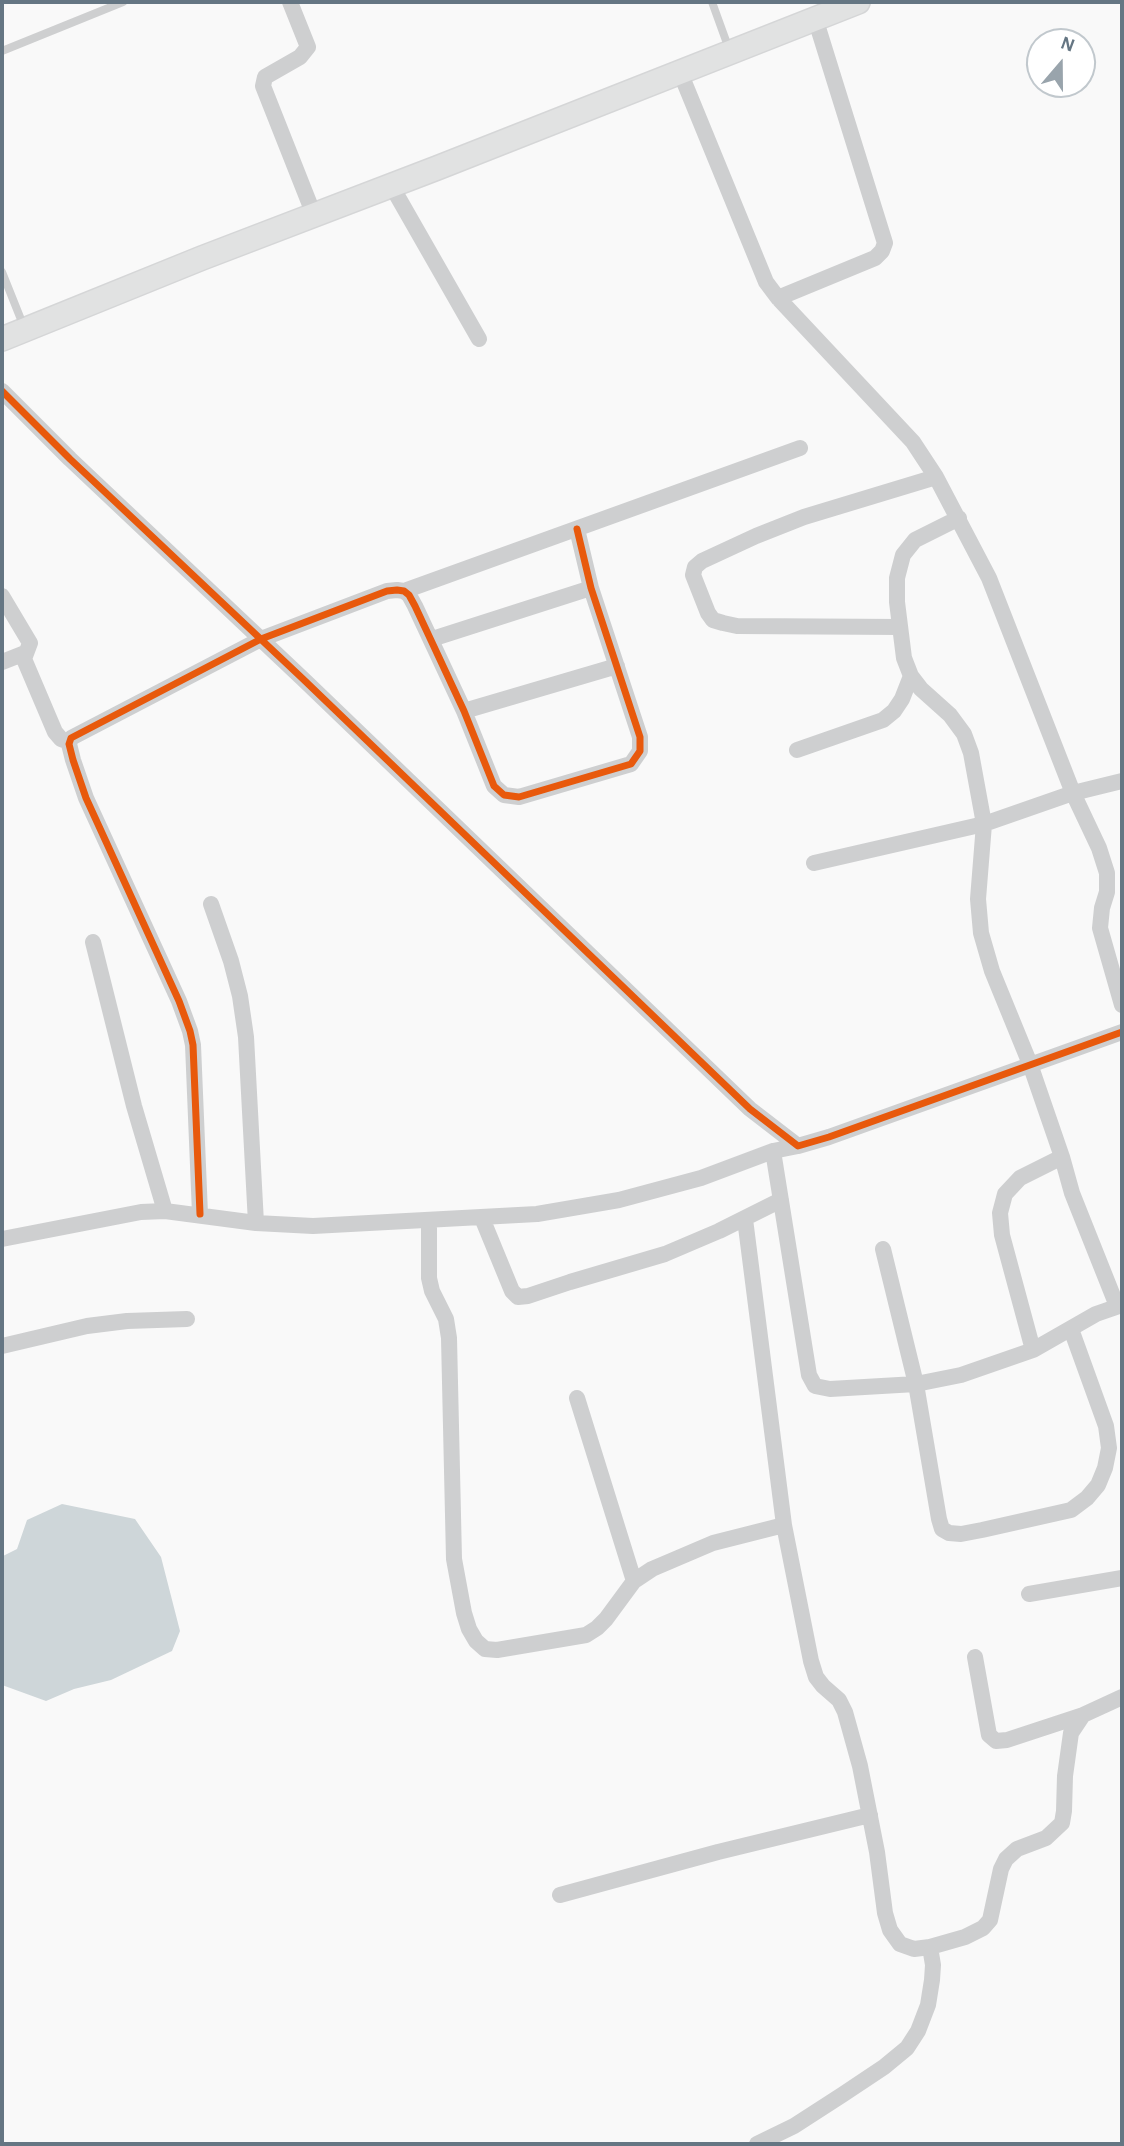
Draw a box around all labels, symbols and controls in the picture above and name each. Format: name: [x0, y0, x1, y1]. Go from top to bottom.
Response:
north arrow: [1026, 28, 1096, 98]
text: N: [1058, 33, 1077, 56]

